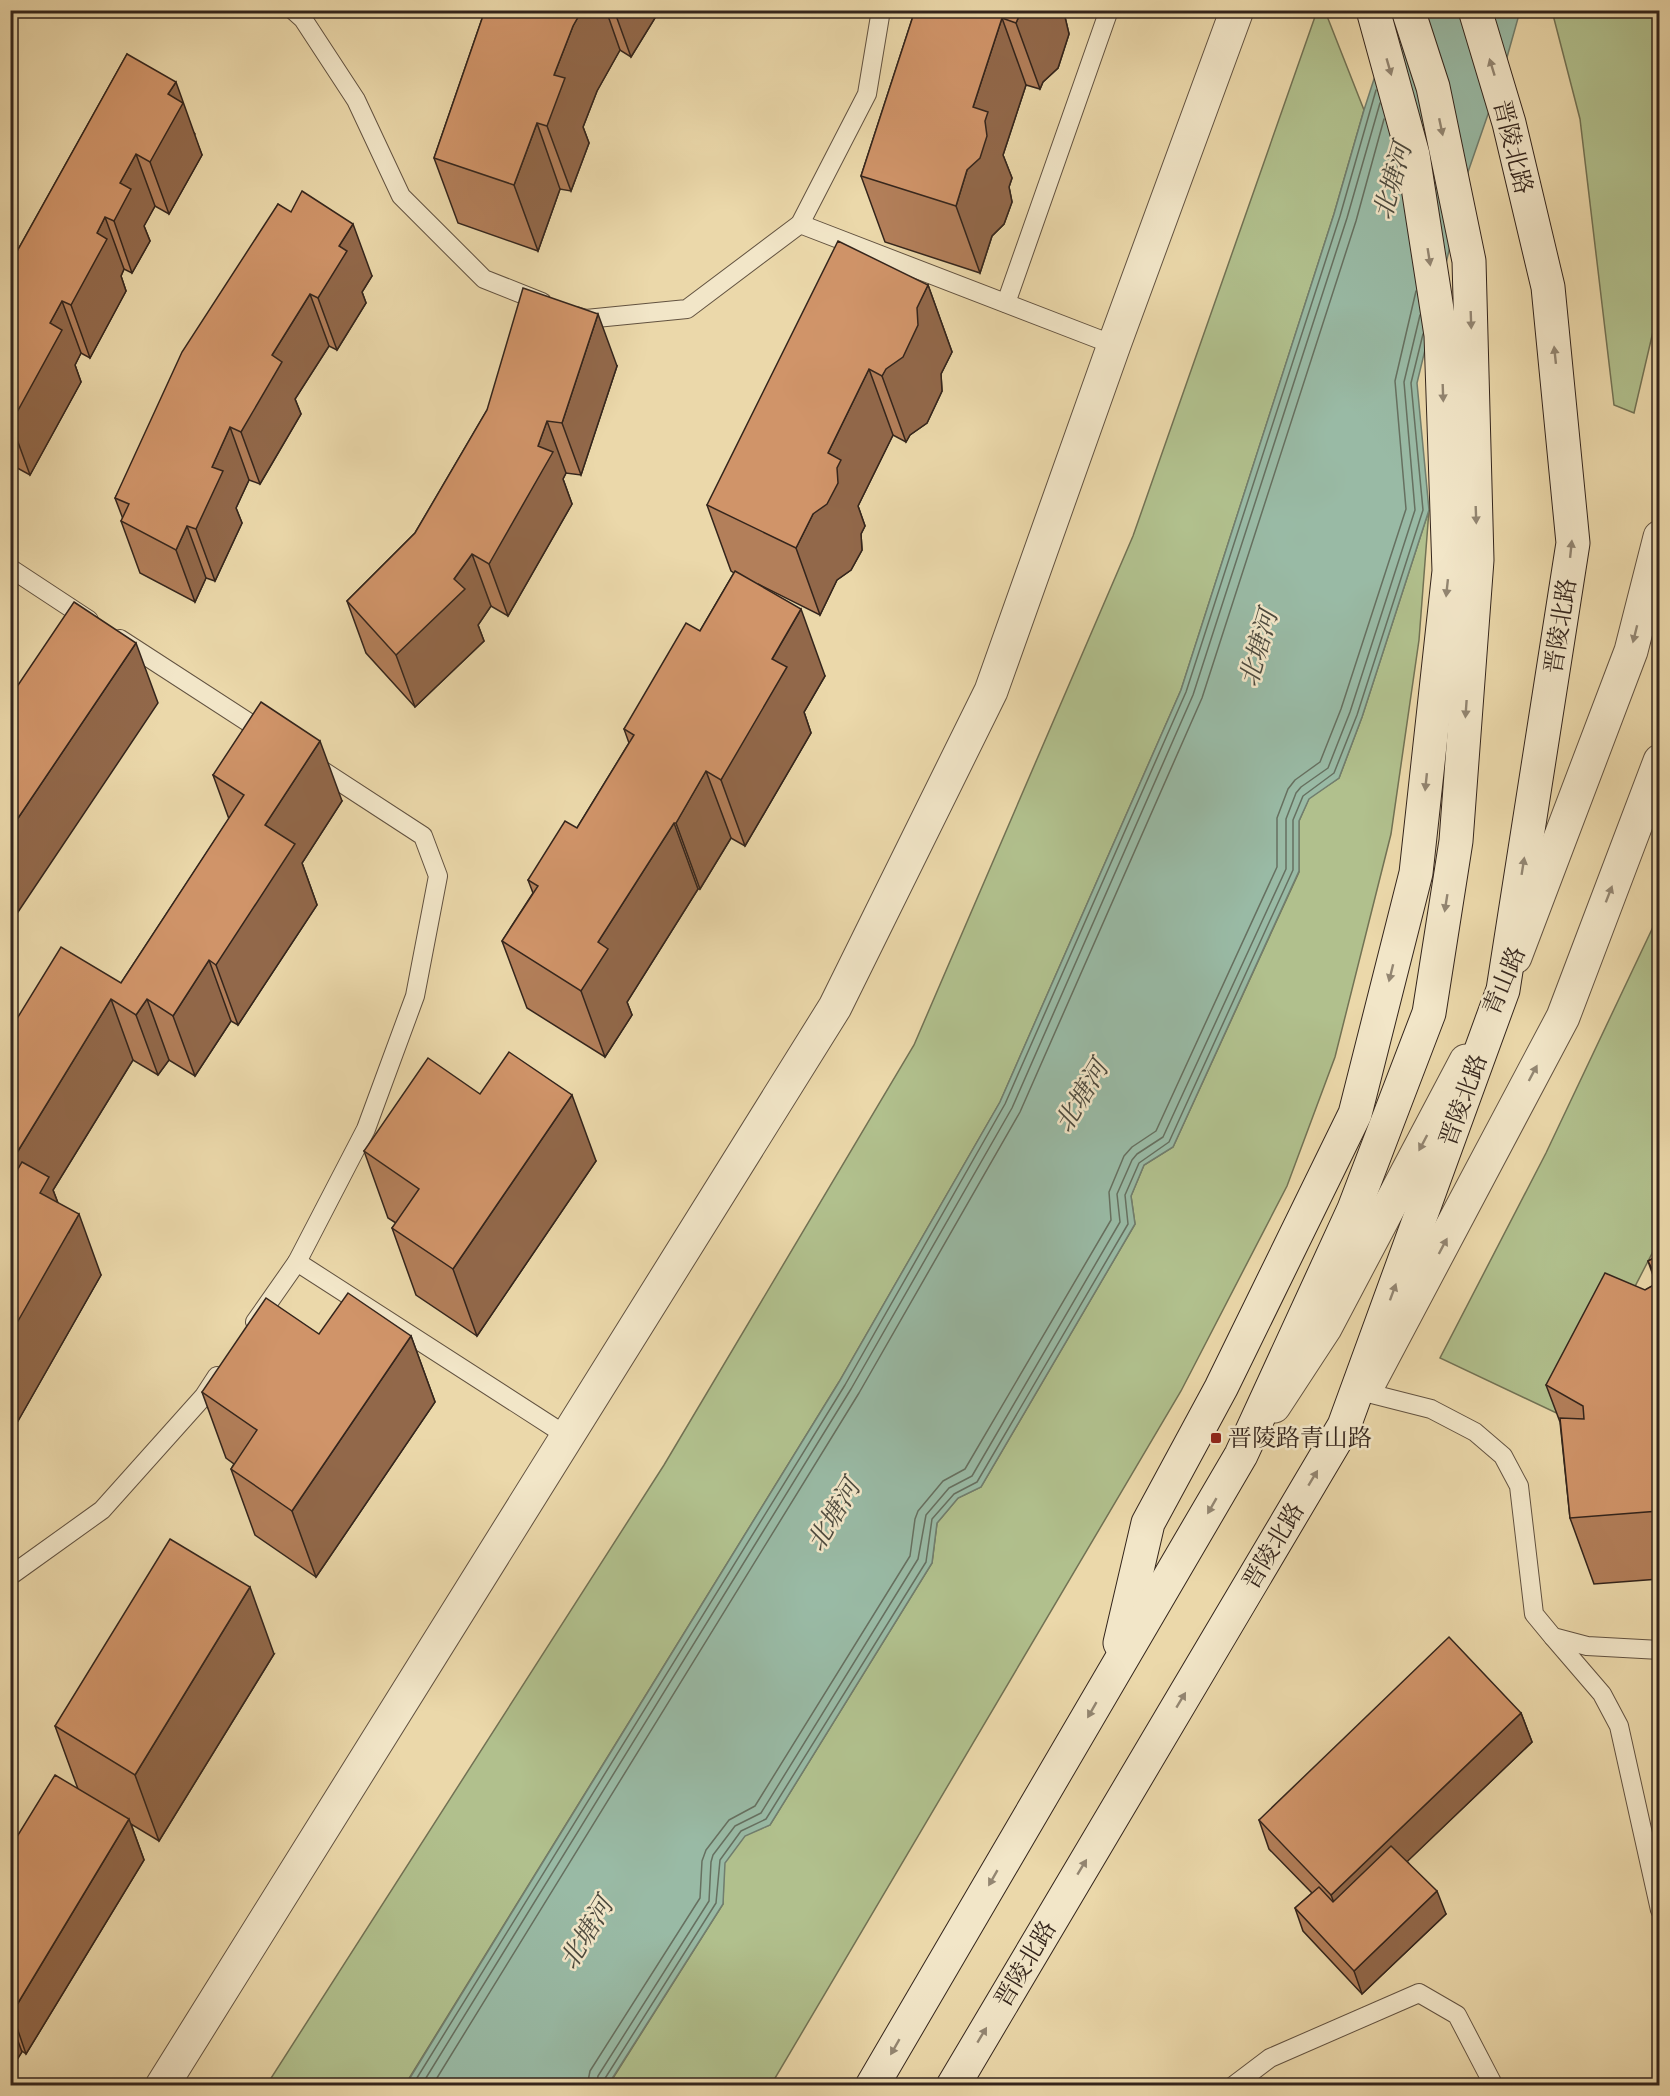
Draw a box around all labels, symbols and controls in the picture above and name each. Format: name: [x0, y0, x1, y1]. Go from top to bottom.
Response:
one-way arrow: [1385, 58, 1394, 76]
one-way arrow: [1487, 58, 1496, 76]
street label: 晋陵北路: [1488, 97, 1537, 197]
one-way arrow: [1437, 118, 1447, 136]
water label: 北塘河: [1369, 136, 1418, 223]
one-way arrow: [1425, 248, 1434, 267]
one-way arrow: [1466, 310, 1475, 329]
one-way arrow: [1550, 345, 1560, 364]
one-way arrow: [1439, 384, 1448, 403]
one-way arrow: [1471, 505, 1481, 524]
one-way arrow: [1566, 539, 1576, 558]
street label: 晋陵北路: [1540, 577, 1581, 676]
one-way arrow: [1442, 579, 1452, 598]
water label: 北塘河: [1235, 603, 1284, 690]
one-way arrow: [1630, 625, 1640, 644]
one-way arrow: [1461, 700, 1471, 719]
one-way arrow: [1421, 773, 1431, 792]
one-way arrow: [1518, 856, 1527, 875]
one-way arrow: [1605, 885, 1615, 903]
one-way arrow: [1441, 894, 1450, 913]
street label: 青山路: [1478, 943, 1531, 1020]
one-way arrow: [1385, 964, 1395, 983]
street label: 晋陵北路: [1434, 1050, 1493, 1150]
water label: 北塘河: [1050, 1052, 1116, 1137]
one-way arrow: [1528, 1064, 1538, 1081]
one-way arrow: [1418, 1134, 1428, 1151]
one-way arrow: [1438, 1237, 1448, 1254]
one-way arrow: [1388, 1283, 1398, 1301]
place label: 晋陵路青山路: [1228, 1425, 1372, 1452]
marker: 晋陵路青山路: [1209, 1431, 1223, 1445]
one-way arrow: [1308, 1469, 1318, 1486]
water label: 北塘河: [802, 1471, 868, 1556]
one-way arrow: [1206, 1498, 1217, 1514]
street label: 晋陵北路: [1237, 1498, 1310, 1594]
one-way arrow: [1176, 1692, 1187, 1708]
one-way arrow: [1087, 1702, 1097, 1719]
one-way arrow: [1077, 1858, 1087, 1875]
one-way arrow: [989, 1870, 999, 1887]
water label: 北塘河: [555, 1889, 621, 1974]
street label: 晋陵北路: [989, 1916, 1062, 2012]
one-way arrow: [977, 2027, 988, 2043]
one-way arrow: [889, 2039, 900, 2055]

